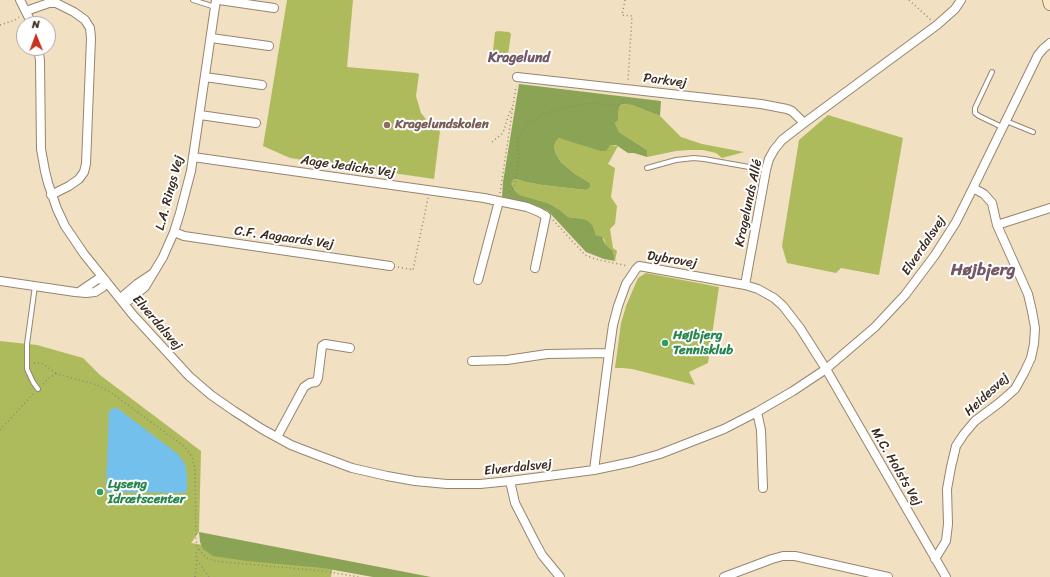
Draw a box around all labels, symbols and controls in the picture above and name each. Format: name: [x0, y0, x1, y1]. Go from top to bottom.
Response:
text: N: [32, 15, 40, 34]
north arrow: [16, 16, 56, 56]
district label: Kragelund: [488, 50, 550, 66]
street label: Parkvej: [642, 71, 688, 91]
place label: Kragelundskolen: [395, 117, 489, 133]
marker: Kragelundskolen: [382, 120, 392, 130]
street label: Aage Jedichs Vej: [300, 153, 396, 181]
street label: L.A. Rings Vej: [152, 154, 188, 232]
street label: Kragelunds Allé: [732, 158, 766, 248]
street label: Elverdalsvej: [899, 213, 949, 279]
street label: C.F. Aagaards Vej: [233, 223, 335, 253]
street label: Dybrovej: [646, 248, 698, 272]
district label: Højbjerg: [951, 261, 1015, 281]
street label: Elverdalsvej: [129, 292, 185, 354]
place label: Højbjerg Tennisklub: [673, 328, 733, 359]
marker: Højbjerg Tennisklub: [660, 338, 670, 348]
street label: Heidesvej: [961, 370, 1013, 420]
street label: M.C. Holsts Vej: [867, 425, 925, 509]
street label: Elverdalsvej: [483, 457, 553, 479]
place label: Lyseng Idrætscenter: [108, 477, 185, 508]
marker: Lyseng Idrætscenter: [95, 487, 105, 497]

